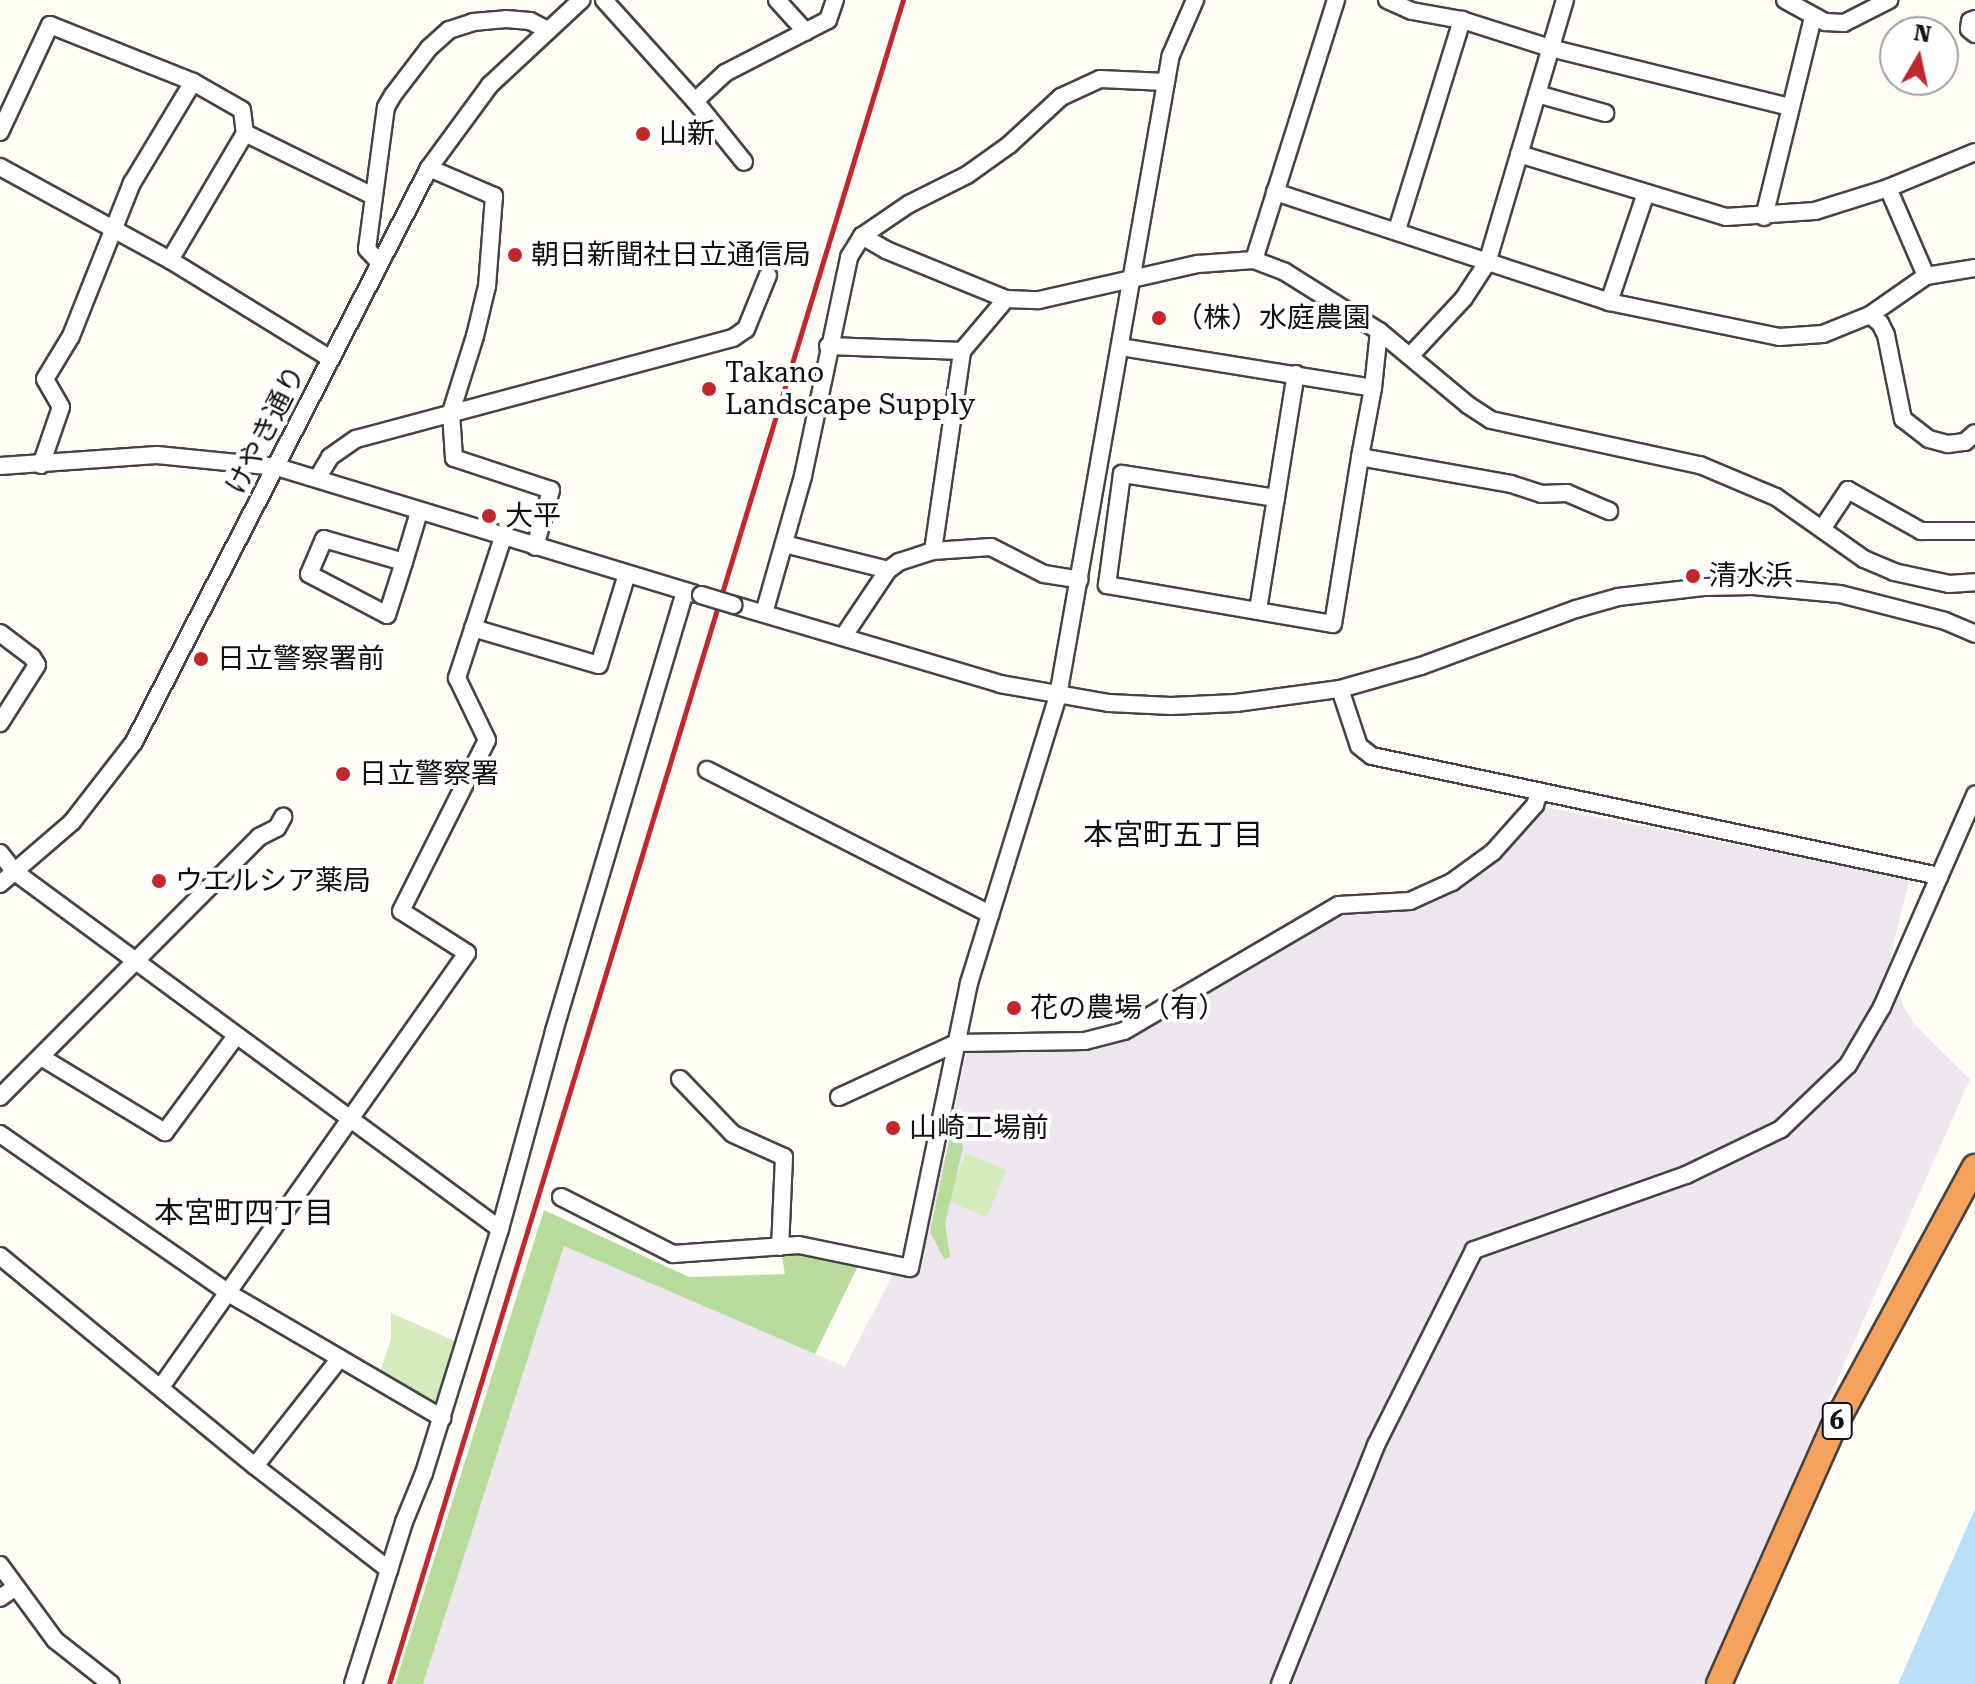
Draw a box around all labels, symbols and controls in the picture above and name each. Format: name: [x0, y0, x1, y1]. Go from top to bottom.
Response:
north arrow: [1879, 16, 1959, 96]
text: N: [1912, 20, 1933, 47]
place label: 山新: [659, 117, 715, 151]
marker: 山新: [634, 125, 652, 143]
place label: 朝日新聞社日立通信局: [531, 238, 811, 272]
marker: 朝日新聞社日立通信局: [506, 246, 524, 264]
place label: （株）水庭農園: [1175, 301, 1371, 335]
marker: （株）水庭農園: [1150, 309, 1168, 327]
place label: Takano Landscape Supply: [725, 356, 975, 422]
street label: けやき通り: [219, 360, 313, 500]
marker: Takano Landscape Supply: [700, 380, 718, 398]
place label: 大平: [505, 499, 561, 533]
marker: 大平: [480, 507, 498, 525]
place label: 清水浜: [1709, 559, 1793, 593]
marker: 清水浜: [1684, 567, 1702, 585]
place label: 日立警察署前: [217, 642, 385, 676]
marker: 日立警察署前: [192, 650, 210, 668]
place label: 日立警察署: [359, 757, 499, 791]
marker: 日立警察署: [334, 765, 352, 783]
district label: 本宮町五丁目: [1083, 817, 1263, 853]
place label: ウエルシア薬局: [175, 864, 371, 898]
marker: ウエルシア薬局: [150, 872, 168, 890]
place label: 花の農場（有）: [1030, 991, 1226, 1025]
marker: 花の農場（有）: [1005, 999, 1023, 1017]
place label: 山崎工場前: [909, 1111, 1049, 1145]
marker: 山崎工場前: [884, 1119, 902, 1137]
district label: 本宮町四丁目: [154, 1195, 334, 1231]
road number: 6: [1821, 1399, 1853, 1443]

